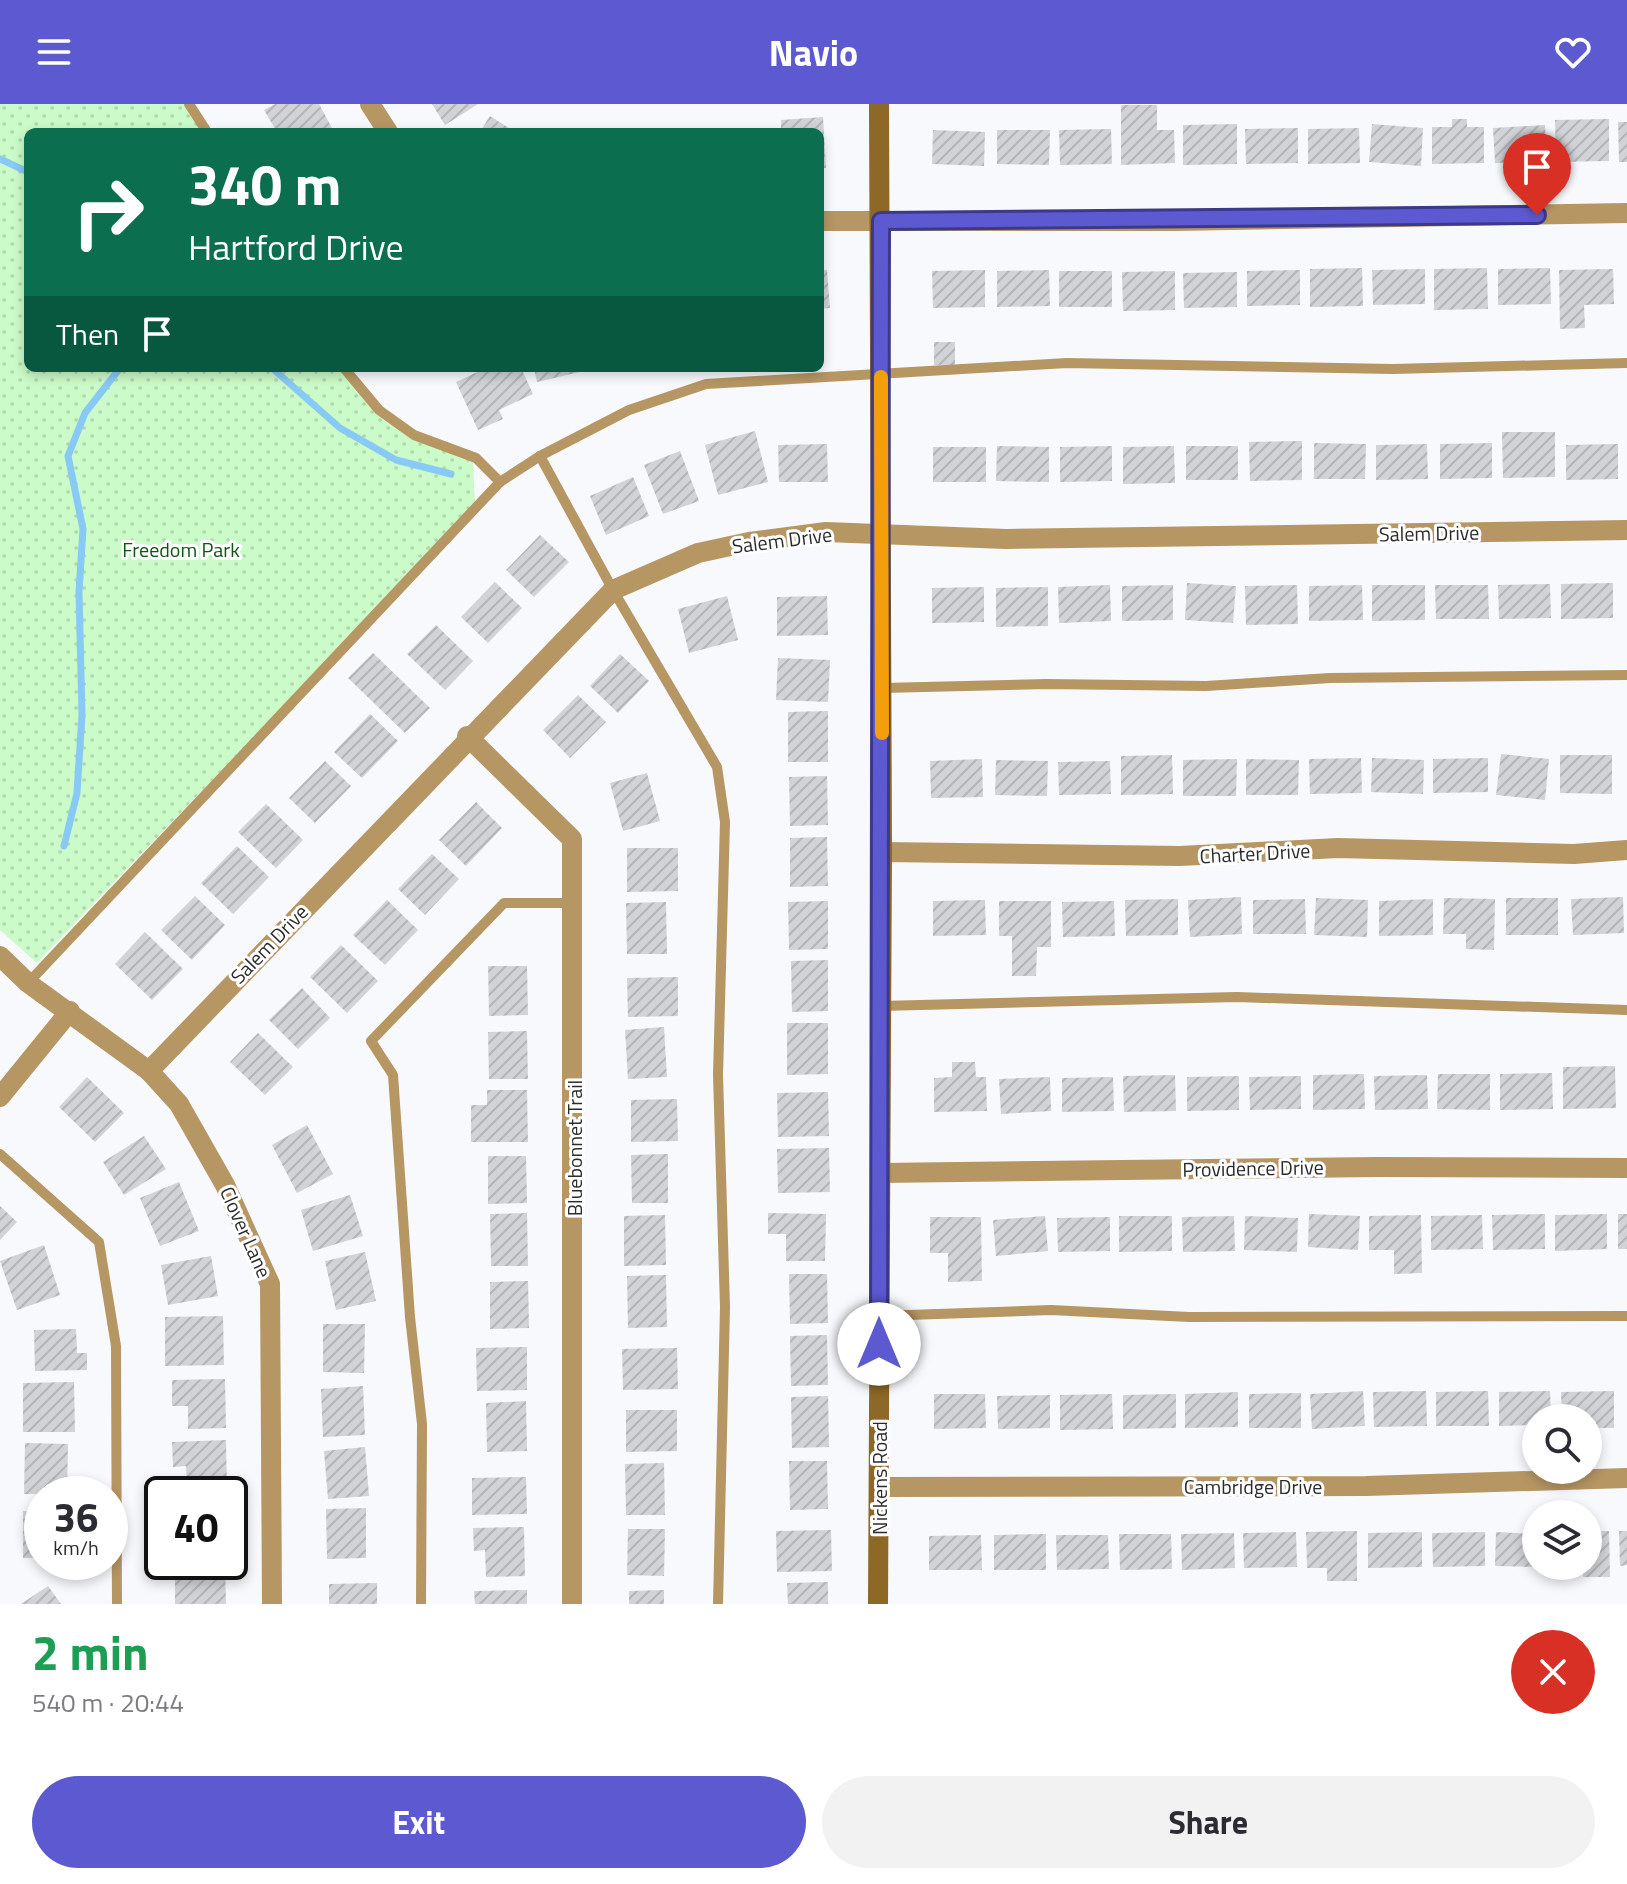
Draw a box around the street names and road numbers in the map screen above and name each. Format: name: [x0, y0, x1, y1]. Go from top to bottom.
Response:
street label: Salem Drive: [1379, 517, 1479, 549]
street label: Salem Drive: [730, 518, 834, 562]
street label: Charter Drive: [1199, 835, 1311, 871]
street label: Salem Drive: [223, 897, 315, 991]
street label: Bluebonnet Trail: [559, 1080, 590, 1216]
street label: Providence Drive: [1182, 1151, 1324, 1185]
street label: Clover Lane: [212, 1181, 280, 1283]
street label: Nickens Road: [864, 1421, 895, 1535]
street label: Cambridge Drive: [1184, 1471, 1322, 1502]

